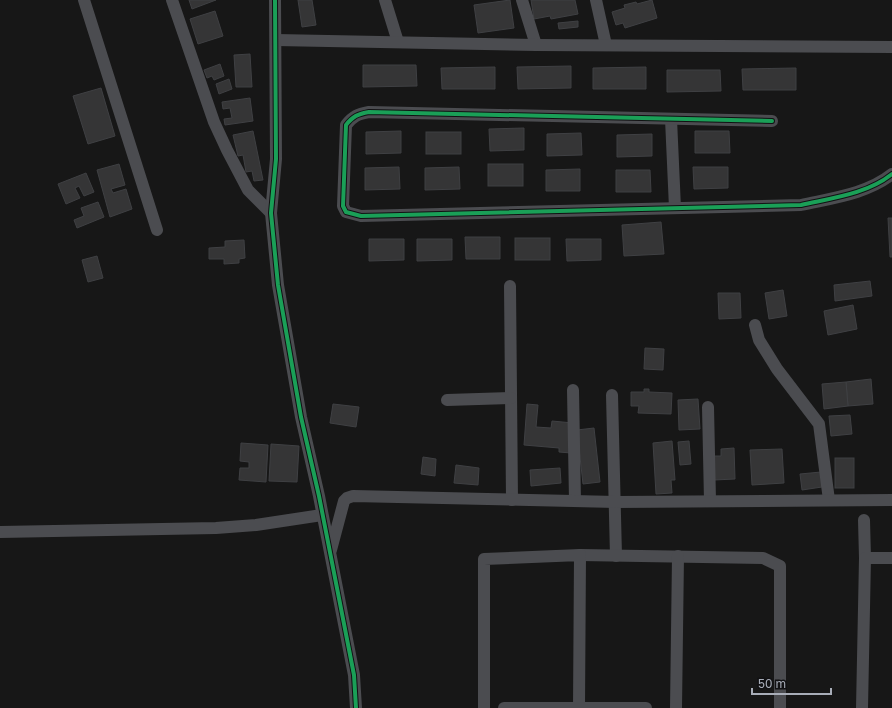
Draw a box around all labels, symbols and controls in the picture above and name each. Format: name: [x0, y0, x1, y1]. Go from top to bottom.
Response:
scale bar: [752, 670, 831, 696]
text: 50 m: [758, 676, 786, 691]

